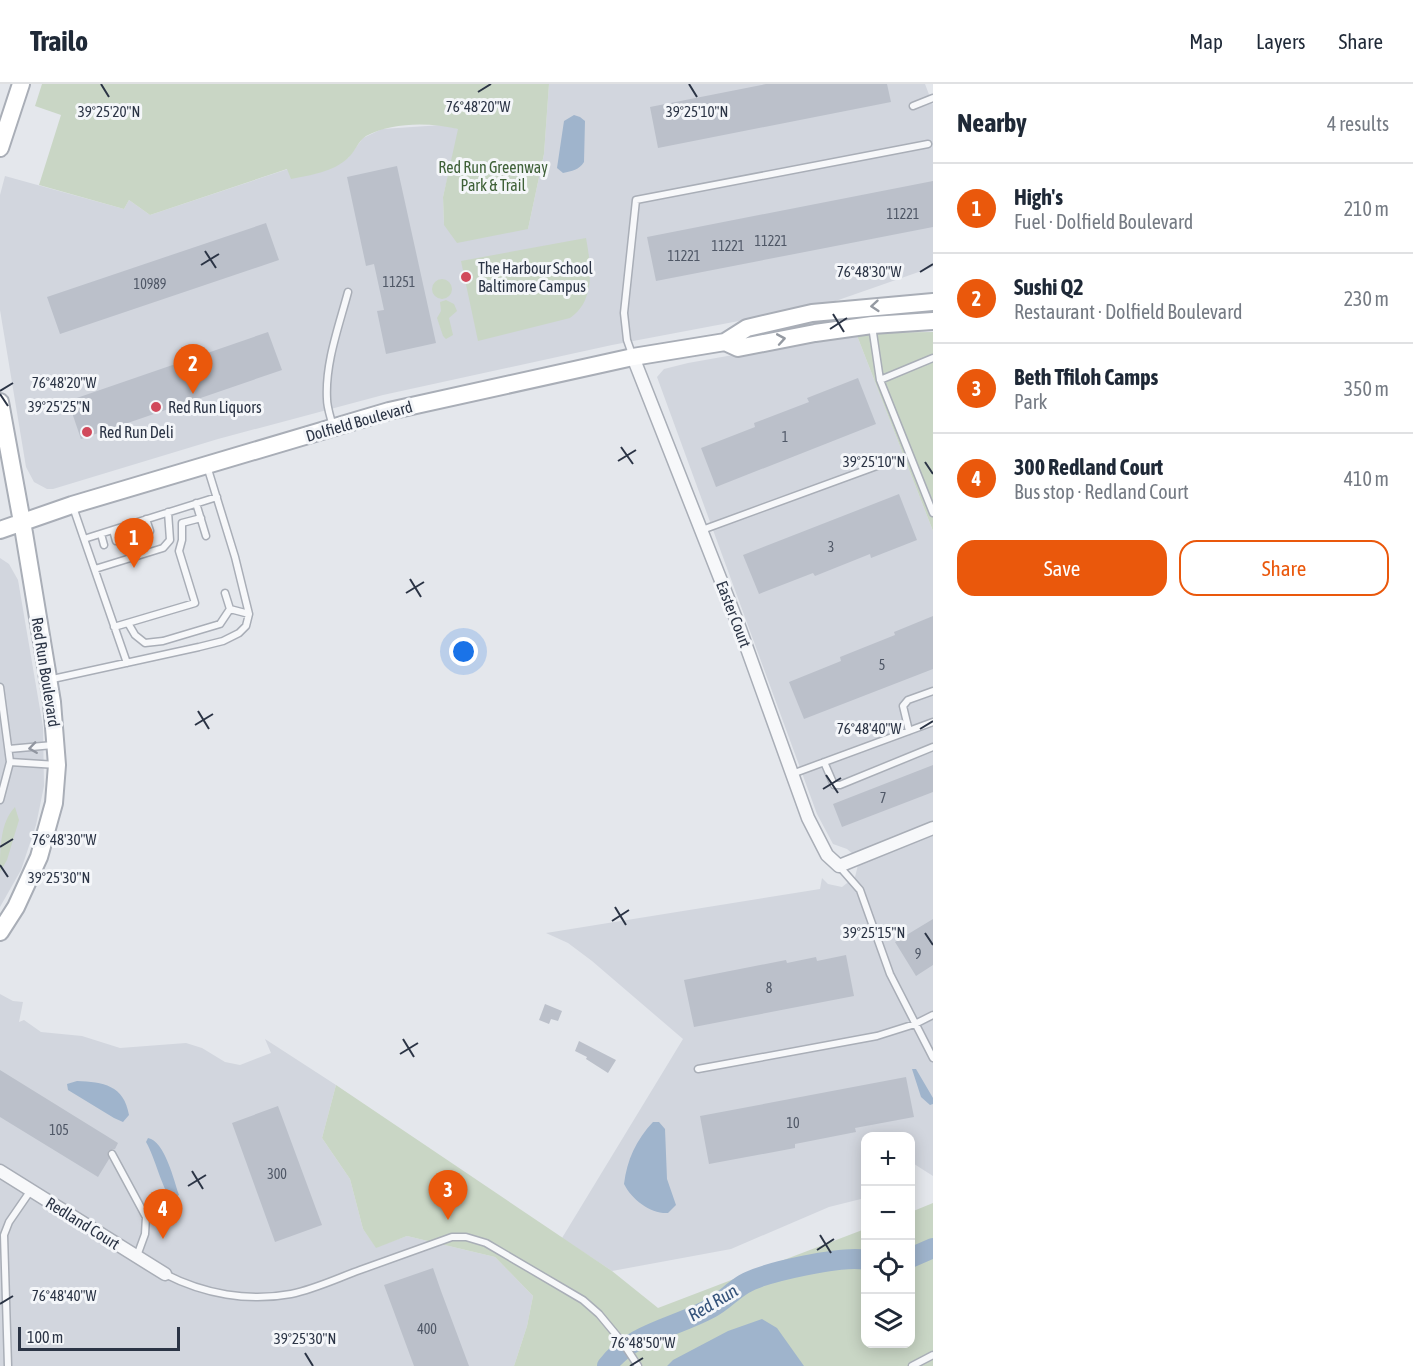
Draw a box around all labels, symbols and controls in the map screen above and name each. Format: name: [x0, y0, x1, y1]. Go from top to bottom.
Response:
text: Trailo: [30, 25, 88, 57]
text: Map: [1189, 29, 1223, 53]
text: Layers: [1256, 29, 1306, 53]
text: Share: [1339, 29, 1383, 53]
text: 76°48'20"W: [446, 98, 510, 115]
text: 39°25'20"N: [78, 103, 140, 120]
text: 39°25'10"N: [666, 103, 728, 120]
text: Nearby: [957, 108, 1027, 138]
text: 4 results: [1327, 112, 1389, 135]
park label: Red Run Greenway Park & Trail: [438, 158, 548, 194]
text: High's: [1014, 184, 1063, 210]
text: 1: [972, 197, 981, 220]
text: 210 m: [1344, 197, 1389, 220]
house number: 11221: [887, 206, 919, 222]
text: Fuel · Dolfield Boulevard: [1014, 210, 1193, 233]
house number: 11221: [755, 233, 787, 249]
house number: 11221: [712, 238, 744, 254]
house number: 11221: [668, 248, 700, 264]
place label: The Harbour School Baltimore Campus: [478, 259, 594, 296]
text: 76°48'30"W: [837, 263, 901, 280]
marker: The Harbour School Baltimore Campus: [459, 270, 473, 284]
house number: 11251: [383, 274, 415, 290]
text: Sushi Q2: [1014, 274, 1084, 300]
house number: 10989: [134, 276, 166, 292]
text: 2: [972, 287, 981, 310]
text: 230 m: [1344, 287, 1389, 310]
one-way arrow: [870, 299, 879, 312]
text: Restaurant · Dolfield Boulevard: [1014, 300, 1243, 323]
one-way arrow: [776, 333, 786, 346]
pin: 2: [174, 344, 212, 394]
text: Beth Tfiloh Camps: [1014, 364, 1158, 390]
text: 76°48'20"W: [32, 374, 96, 391]
text: 3: [972, 377, 981, 400]
text: 350 m: [1344, 377, 1389, 400]
text: Park: [1014, 390, 1047, 413]
street label: Dolfield Boulevard: [304, 397, 414, 445]
text: 39°25'25"N: [28, 398, 90, 415]
place label: Red Run Liquors: [168, 398, 262, 417]
marker: Red Run Liquors: [149, 400, 163, 414]
place label: Red Run Deli: [99, 423, 174, 441]
marker: Red Run Deli: [80, 425, 94, 439]
house number: 1: [782, 429, 788, 445]
text: 39°25'10"N: [843, 453, 905, 470]
text: 300 Redland Court: [1014, 454, 1163, 480]
text: 4: [972, 467, 981, 490]
text: 410 m: [1344, 467, 1389, 490]
text: Bus stop · Redland Court: [1014, 480, 1189, 503]
pin: 1: [114, 518, 154, 568]
house number: 3: [828, 539, 834, 555]
button: Save: [957, 540, 1167, 596]
button: Share: [1179, 540, 1389, 596]
street label: Easter Court: [713, 578, 755, 650]
street label: Red Run Boulevard: [28, 616, 64, 728]
your location: [449, 637, 478, 666]
house number: 5: [879, 657, 885, 673]
text: 76°48'40"W: [837, 720, 901, 737]
one-way arrow: [28, 741, 38, 753]
house number: 7: [880, 790, 886, 806]
text: 76°48'30"W: [32, 831, 96, 848]
text: 39°25'30"N: [28, 869, 90, 886]
text: 39°25'15"N: [843, 924, 905, 941]
house number: 9: [915, 946, 921, 962]
house number: 8: [766, 980, 773, 996]
house number: 10: [786, 1115, 800, 1131]
house number: 105: [49, 1122, 69, 1138]
map controls: [861, 1132, 915, 1348]
button: +: [861, 1132, 915, 1186]
house number: 300: [267, 1166, 287, 1182]
pin: 3: [428, 1170, 468, 1220]
button: −: [861, 1186, 915, 1240]
pin: 4: [144, 1190, 182, 1239]
street label: Redland Court: [43, 1193, 124, 1253]
button: locate: [861, 1240, 915, 1294]
water label: Red Run: [684, 1279, 742, 1326]
text: 76°48'40"W: [32, 1287, 96, 1304]
button: layers: [861, 1294, 915, 1348]
house number: 400: [417, 1321, 437, 1337]
scale bar: [18, 1324, 180, 1352]
text: 100 m: [27, 1328, 63, 1346]
text: 39°25'30"N: [274, 1330, 336, 1347]
text: 76°48'50"W: [611, 1334, 675, 1351]

